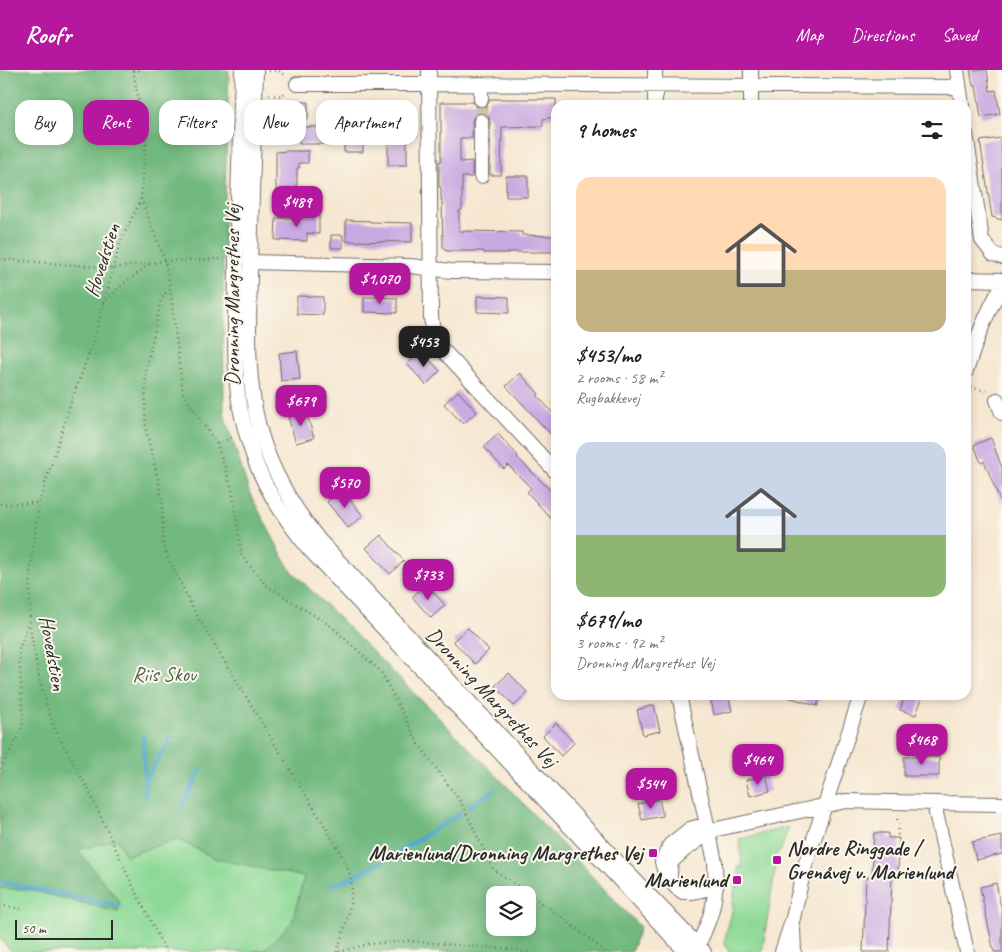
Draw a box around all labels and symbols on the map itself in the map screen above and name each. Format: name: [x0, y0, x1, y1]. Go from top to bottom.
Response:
pin: $489: [267, 186, 327, 228]
street label: Dronning Margrethes Vej: [219, 201, 245, 386]
street label: Hovedstien: [78, 219, 126, 300]
pin: $1,070: [339, 262, 421, 305]
pin: $453: [394, 326, 454, 368]
pin: $679: [271, 384, 331, 427]
pin: $570: [315, 466, 375, 509]
pin: $733: [398, 558, 458, 601]
street label: Hovedstien: [34, 613, 72, 693]
street label: Dronning Margrethes Vej: [420, 622, 565, 774]
park label: Riis Skov: [132, 661, 198, 687]
pin: $468: [892, 724, 952, 766]
pin: $464: [728, 744, 788, 786]
pin: $544: [621, 768, 681, 810]
place label: Nordre Ringgade / Grenåvej v. Marienlund: [787, 835, 957, 885]
place label: Marienlund/Dronning Margrethes Vej: [369, 840, 646, 866]
marker: Marienlund/Dronning Margrethes Vej: [647, 847, 659, 859]
marker: Nordre Ringgade / Grenåvej v. Marienlund: [771, 854, 783, 866]
place label: Marienlund: [644, 867, 731, 893]
marker: Marienlund: [731, 874, 743, 886]
scale bar: [15, 917, 112, 940]

